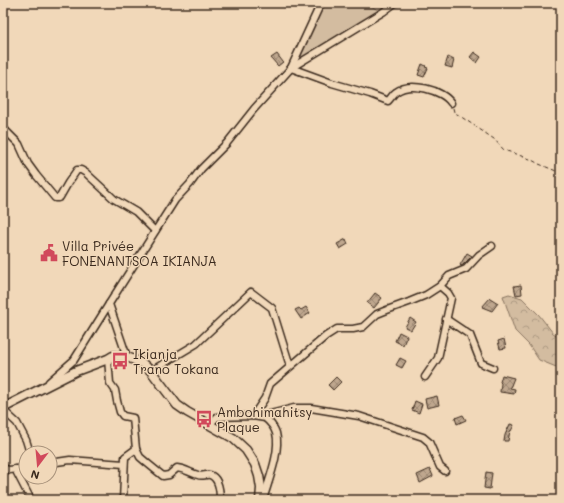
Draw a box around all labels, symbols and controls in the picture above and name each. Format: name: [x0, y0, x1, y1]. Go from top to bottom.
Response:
place label: Villa Privée FONENANTSOA IKIANJA: [62, 237, 217, 269]
public building icon: Villa Privée FONENANTSOA IKIANJA: [39, 243, 59, 263]
place label: Ikianja Trano Tokana: [133, 345, 219, 377]
bus stop icon: Ikianja Trano Tokana: [110, 351, 130, 371]
place label: Ambohimahitsy Plaque: [217, 403, 312, 435]
bus stop icon: Ambohimahitsy Plaque: [194, 409, 214, 429]
north arrow: [18, 445, 58, 485]
text: N: [29, 467, 41, 483]

